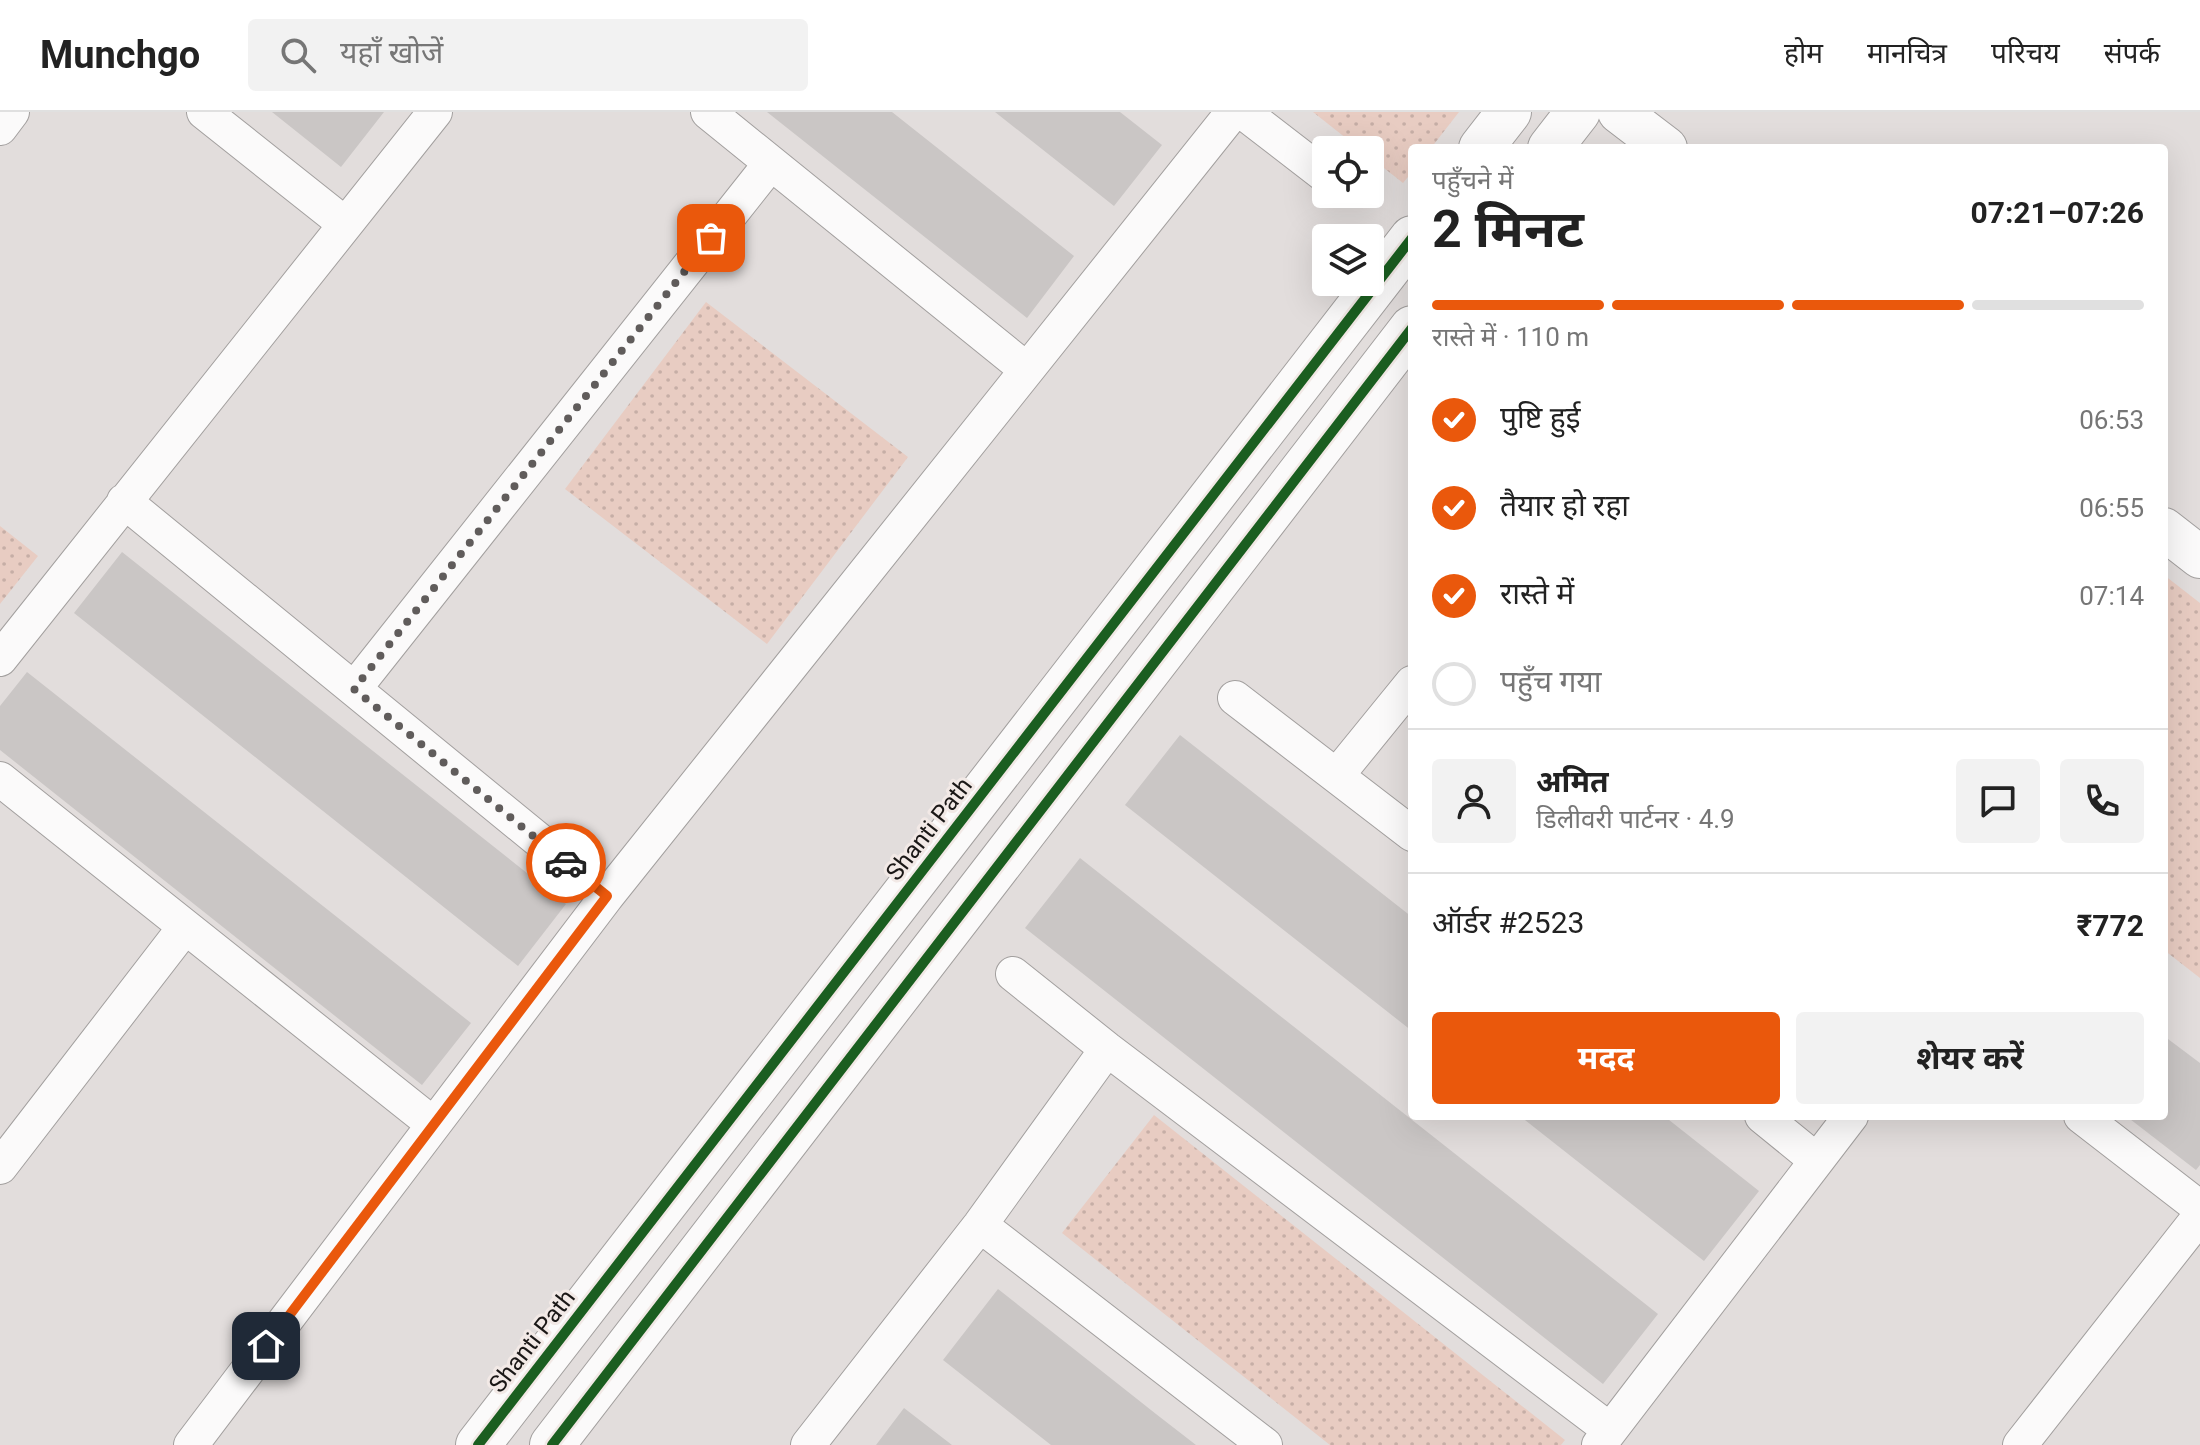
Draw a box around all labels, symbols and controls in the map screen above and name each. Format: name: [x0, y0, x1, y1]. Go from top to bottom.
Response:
search box: [248, 19, 808, 91]
text: Munchgo: [40, 33, 200, 77]
icon: search: [276, 33, 320, 77]
text: यहाँ खोजें: [340, 35, 443, 70]
text: होम: [1784, 37, 1823, 70]
text: मानचित्र: [1867, 37, 1947, 70]
text: परिचय: [1991, 37, 2060, 70]
text: संपर्क: [2104, 37, 2160, 70]
map controls: [1312, 136, 1384, 296]
button: locate: [1312, 136, 1384, 208]
text: पहुँचने में: [1432, 165, 1514, 195]
text: 07:21–07:26: [1970, 195, 2144, 230]
text: 2 मिनट: [1432, 199, 1584, 260]
pin: [677, 204, 745, 272]
icon: bag: [689, 216, 733, 260]
button: layers: [1312, 224, 1384, 296]
text: रास्ते में · 110 m: [1432, 322, 1589, 352]
icon: check: [1432, 398, 1476, 442]
text: पुष्टि हुई: [1500, 400, 1580, 435]
text: 06:53: [2079, 405, 2144, 435]
icon: check: [1432, 486, 1476, 530]
text: तैयार हो रहा: [1500, 488, 1629, 523]
text: 06:55: [2079, 493, 2144, 523]
icon: check: [1432, 574, 1476, 618]
text: रास्ते में: [1500, 576, 1574, 611]
text: 07:14: [2079, 581, 2144, 611]
text: पहुँच गया: [1500, 664, 1602, 699]
button: person: [1432, 759, 1516, 843]
button: chat: [1956, 759, 2040, 843]
button: phone: [2060, 759, 2144, 843]
text: अमित: [1536, 764, 1609, 799]
street label: Shanti Path: [880, 772, 978, 886]
text: डिलीवरी पार्टनर · 4.9: [1536, 804, 1735, 834]
courier: [526, 823, 606, 903]
icon: car: [544, 841, 588, 885]
text: ऑर्डर #2523: [1432, 905, 1584, 940]
text: ₹772: [2077, 908, 2144, 943]
button: मदद: [1432, 1012, 1780, 1104]
button: शेयर करें: [1796, 1012, 2144, 1104]
street label: Shanti Path: [483, 1284, 581, 1398]
pin: [232, 1312, 300, 1380]
icon: home: [244, 1324, 288, 1368]

